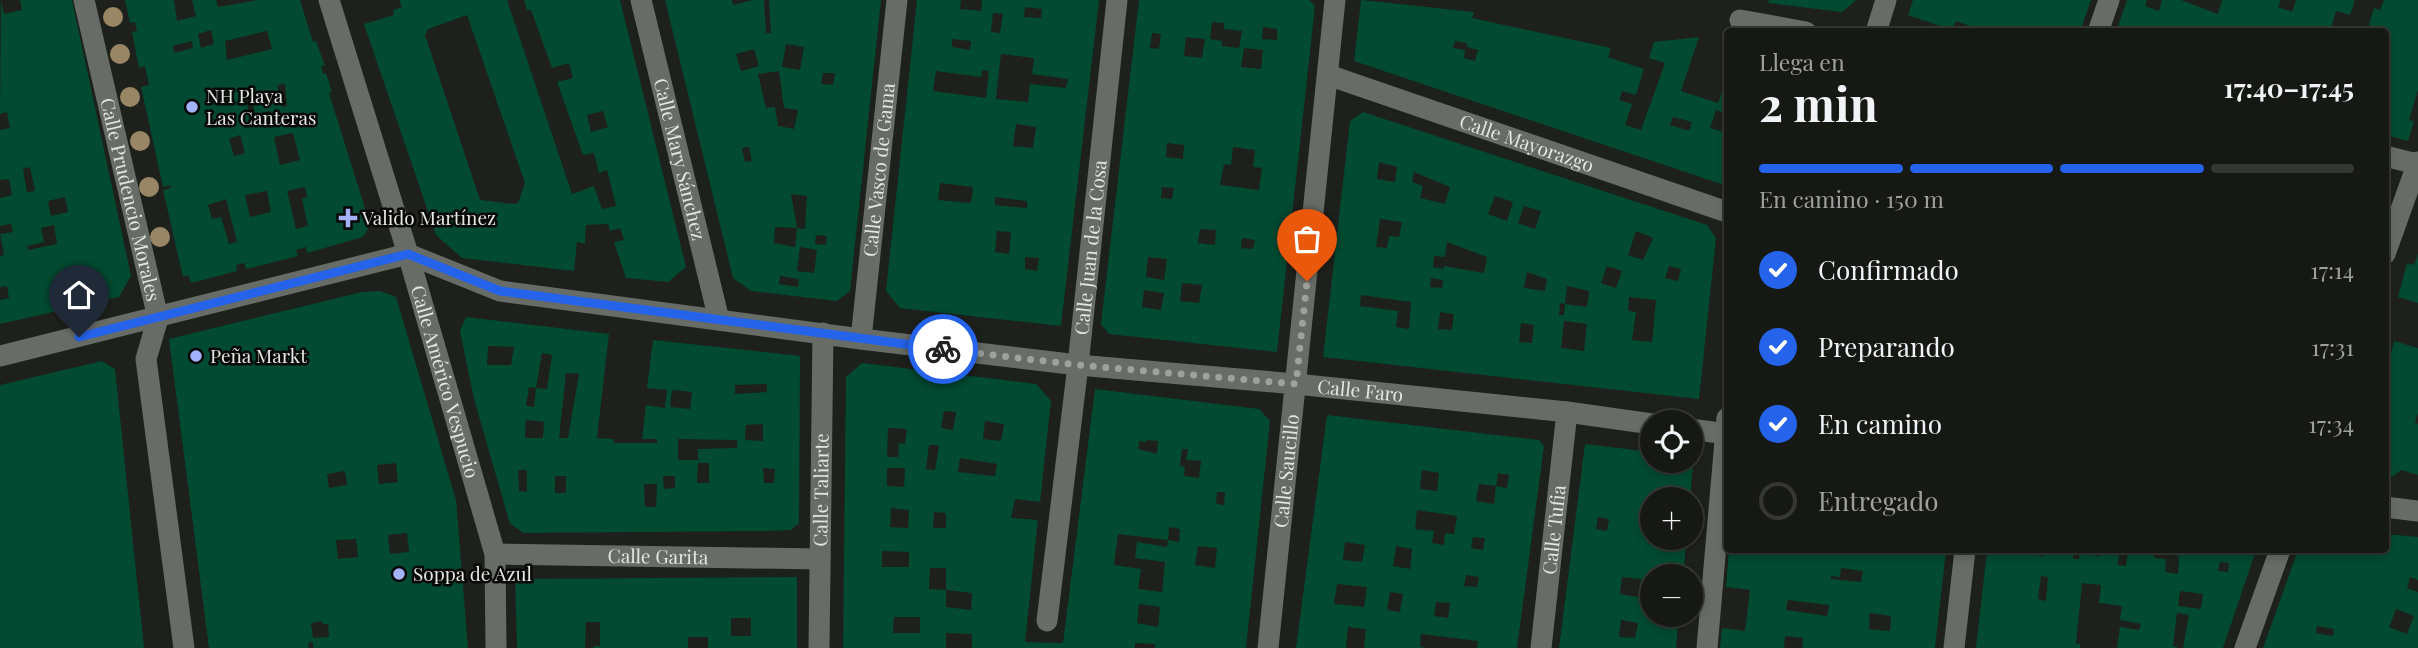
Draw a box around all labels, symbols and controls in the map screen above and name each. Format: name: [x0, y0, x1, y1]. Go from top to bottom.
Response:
text: Llega en: [1759, 46, 1845, 77]
text: 17:40–17:45: [2224, 70, 2354, 105]
text: 2 min: [1759, 72, 1878, 134]
street label: Calle Mary Sánchez: [649, 75, 713, 243]
street label: Calle Vasco de Gama: [856, 81, 900, 258]
place label: NH Playa Las Canteras: [206, 82, 317, 130]
street label: Calle Prudencio Morales: [95, 95, 168, 304]
marker: NH Playa Las Canteras: [184, 99, 200, 115]
street label: Calle Mayorazgo: [1456, 107, 1598, 177]
street label: Calle Juan de la Cosa: [1067, 158, 1112, 336]
text: En camino · 150 m: [1759, 183, 1944, 214]
place label: Valido Martínez: [361, 204, 496, 230]
pin: [1277, 209, 1337, 281]
marker: Valido Martínez: [340, 210, 356, 226]
icon: bag: [1288, 220, 1326, 258]
icon: check: [1759, 251, 1797, 289]
text: Confirmado: [1818, 252, 1959, 287]
text: 17:14: [2310, 254, 2354, 285]
pin: [49, 265, 109, 337]
icon: home: [60, 276, 98, 314]
street label: Calle Américo Vespucio: [406, 282, 486, 481]
courier: [908, 314, 978, 384]
icon: check: [1759, 328, 1797, 366]
text: Preparando: [1818, 329, 1955, 364]
icon: bike: [924, 330, 962, 368]
text: 17:31: [2311, 331, 2354, 362]
place label: Peña Markt: [210, 342, 307, 368]
marker: Peña Markt: [188, 348, 204, 364]
street label: Calle Faro: [1316, 372, 1405, 407]
icon: check: [1759, 405, 1797, 443]
text: En camino: [1818, 406, 1942, 441]
text: 17:34: [2308, 408, 2354, 439]
map controls: [1640, 410, 1703, 627]
button: locate: [1640, 410, 1703, 473]
street label: Calle Saucillo: [1267, 413, 1304, 529]
street label: Calle Taliarte: [806, 433, 834, 547]
street label: Calle Tufia: [1535, 483, 1571, 576]
text: Entregado: [1818, 483, 1939, 518]
button: +: [1640, 487, 1703, 550]
street label: Calle Garita: [608, 542, 709, 569]
place label: Soppa de Azul: [413, 560, 533, 586]
button: −: [1640, 564, 1703, 627]
marker: Soppa de Azul: [391, 566, 407, 582]

